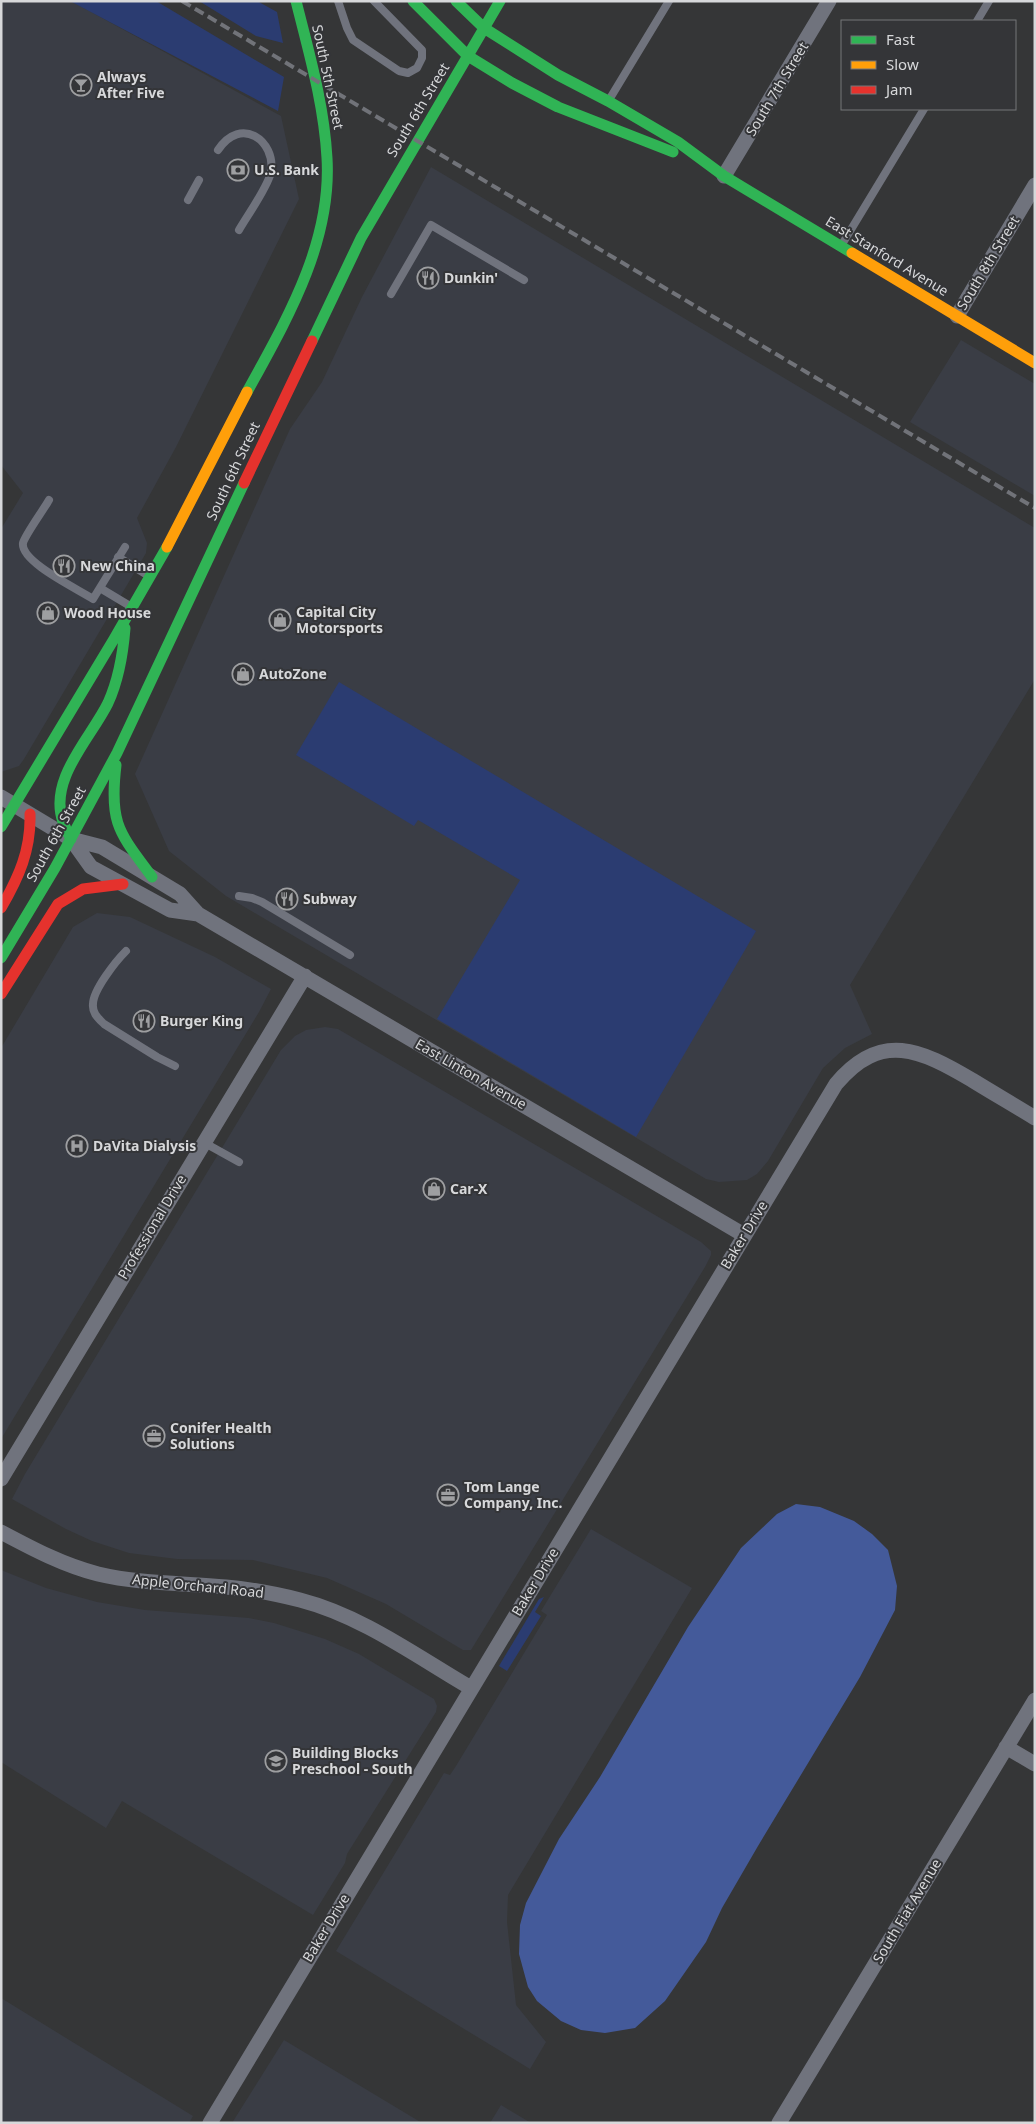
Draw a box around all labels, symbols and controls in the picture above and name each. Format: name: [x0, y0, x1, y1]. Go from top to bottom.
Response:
legend: [841, 20, 1016, 110]
street label: South 5th Street: [308, 23, 349, 131]
text: Fast: [886, 29, 915, 49]
street label: South 7th Street: [741, 38, 812, 139]
text: Slow: [886, 54, 919, 74]
street label: South 6th Street: [382, 59, 453, 160]
place label: Always After Five: [97, 67, 165, 102]
bar icon: Always After Five: [69, 73, 93, 97]
text: Jam: [884, 79, 913, 99]
bank icon: U.S. Bank: [226, 158, 250, 182]
place label: U.S. Bank: [254, 160, 319, 179]
street label: East Stanford Avenue: [822, 211, 952, 300]
street label: South 8th Street: [952, 212, 1023, 313]
restaurant icon: Dunkin': [416, 266, 440, 290]
place label: Dunkin': [444, 268, 498, 287]
street label: South 6th Street: [201, 418, 264, 523]
restaurant icon: New China: [52, 554, 76, 578]
place label: New China: [80, 556, 155, 575]
shop icon: Wood House: [36, 601, 60, 625]
place label: Capital City Motorsports: [296, 602, 383, 637]
place label: Wood House: [64, 603, 151, 622]
shop icon: Capital City Motorsports: [268, 608, 292, 632]
shop icon: AutoZone: [231, 662, 255, 686]
place label: AutoZone: [259, 664, 327, 683]
street label: South 6th Street: [21, 783, 90, 885]
restaurant icon: Subway: [275, 887, 299, 911]
place label: Subway: [303, 889, 357, 908]
restaurant icon: Burger King: [132, 1009, 156, 1033]
place label: Burger King: [160, 1011, 243, 1030]
street label: East Linton Avenue: [412, 1034, 530, 1113]
hospital icon: DaVita Dialysis: [65, 1134, 89, 1158]
place label: DaVita Dialysis: [93, 1136, 196, 1155]
street label: Professional Drive: [113, 1171, 190, 1283]
shop icon: Car-X: [422, 1177, 446, 1201]
place label: Car-X: [450, 1179, 488, 1198]
street label: Baker Drive: [716, 1197, 771, 1272]
place label: Conifer Health Solutions: [170, 1418, 272, 1453]
office icon: Conifer Health Solutions: [142, 1424, 166, 1448]
place label: Tom Lange Company, Inc.: [464, 1477, 563, 1512]
office icon: Tom Lange Company, Inc.: [436, 1483, 460, 1507]
street label: Baker Drive: [507, 1544, 562, 1619]
street label: Apple Orchard Road: [131, 1569, 265, 1602]
place label: Building Blocks Preschool - South: [292, 1743, 413, 1778]
school or university icon: Building Blocks Preschool - South: [264, 1749, 288, 1773]
street label: South Fiat Avenue: [868, 1855, 945, 1967]
street label: Baker Drive: [298, 1890, 353, 1965]

